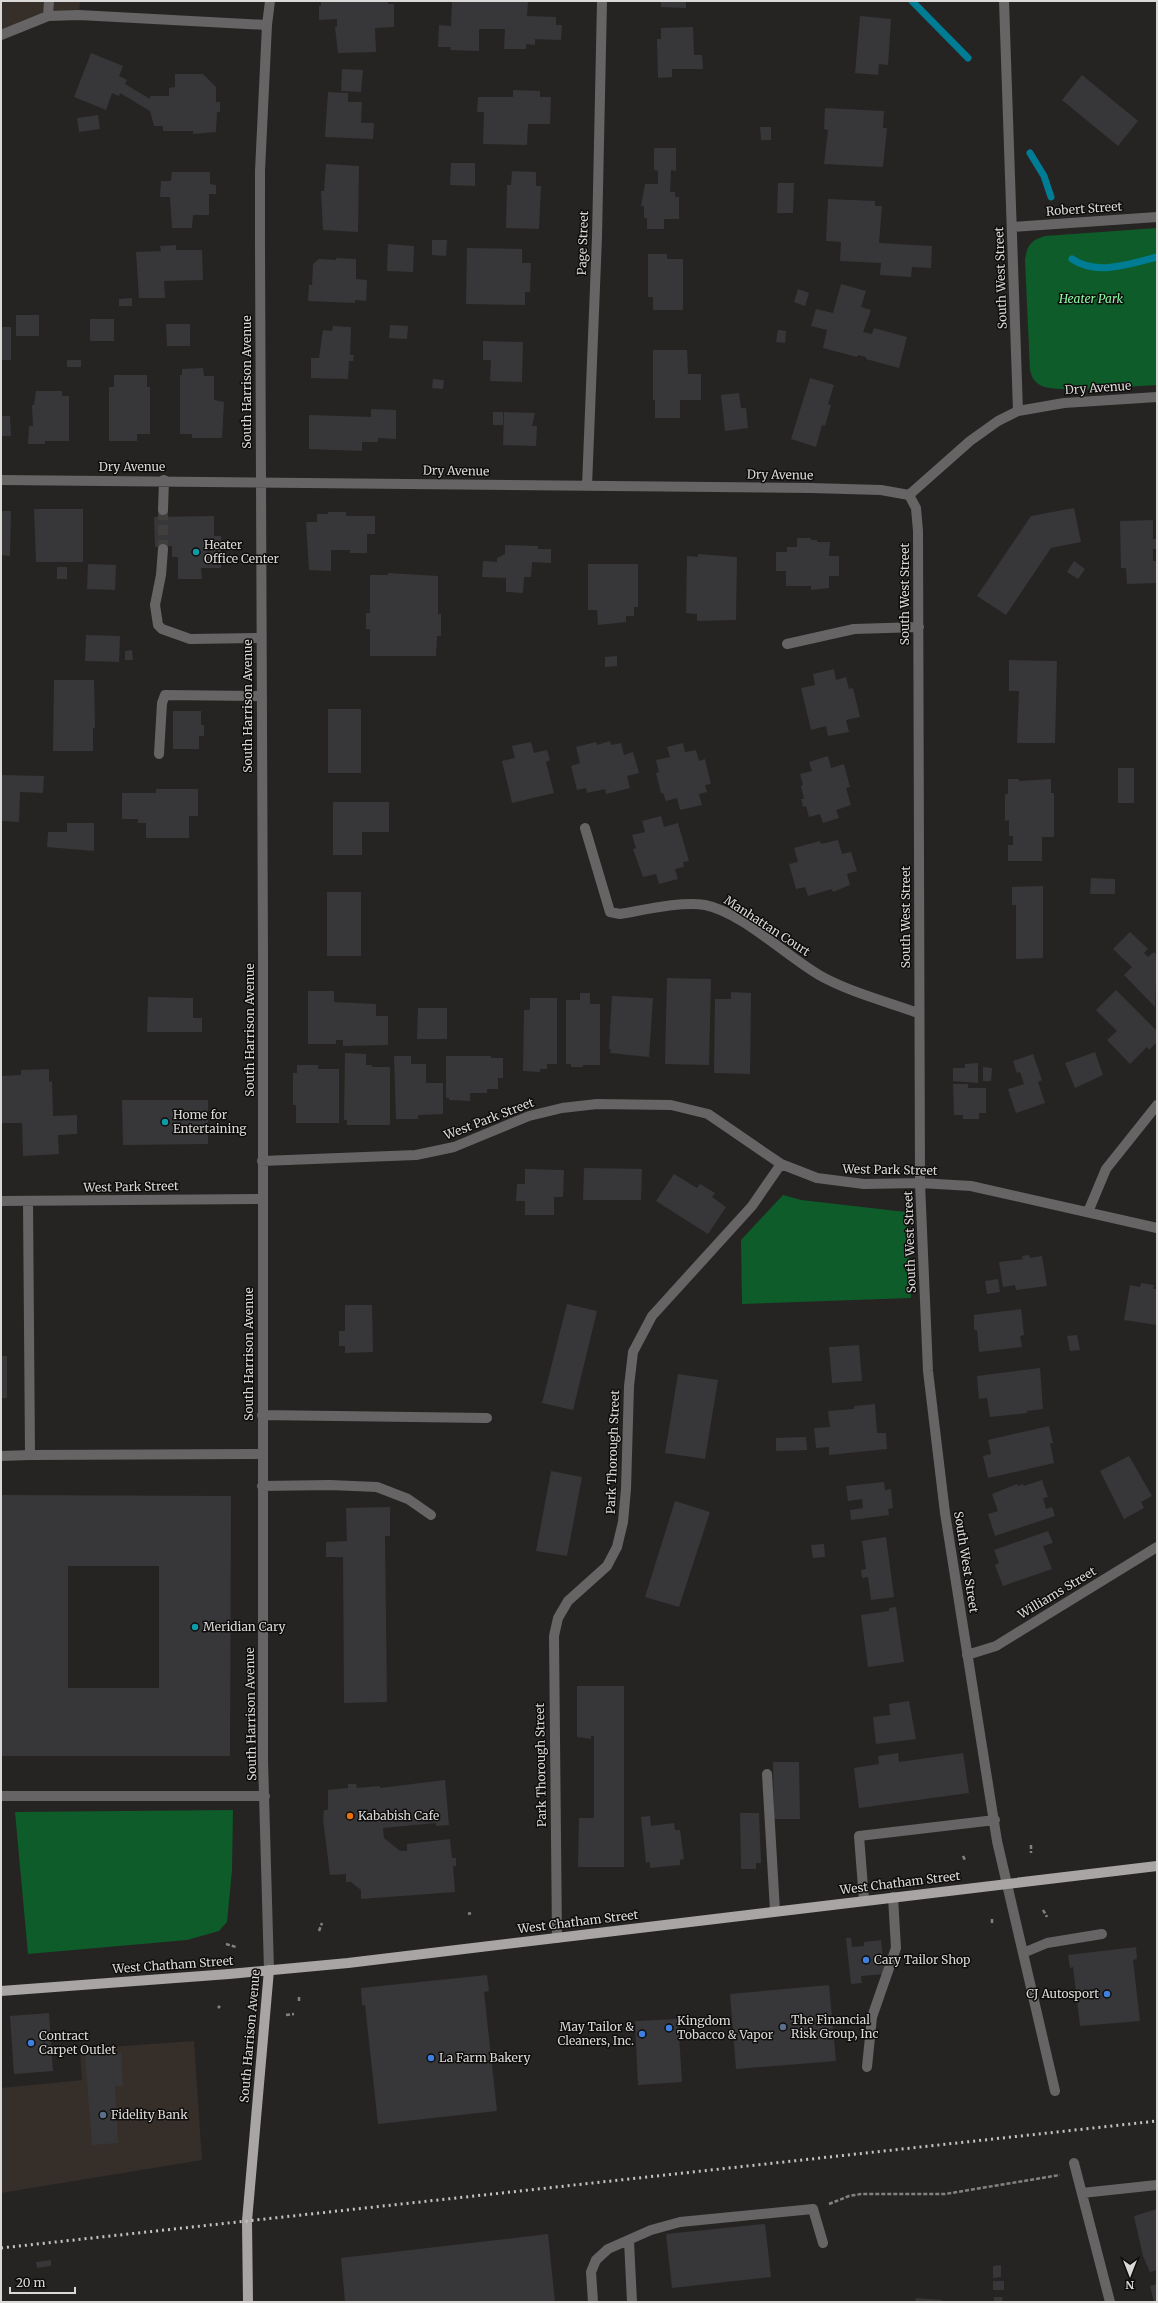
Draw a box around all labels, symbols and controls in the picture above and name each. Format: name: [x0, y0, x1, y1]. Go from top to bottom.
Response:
street label: Robert Street: [1045, 198, 1123, 219]
street label: Page Street: [574, 210, 591, 275]
street label: South West Street: [991, 226, 1010, 330]
park label: Heater Park: [1058, 291, 1124, 306]
street label: South Harrison Avenue: [239, 315, 254, 449]
street label: Dry Avenue: [1064, 378, 1132, 397]
street label: Dry Avenue: [99, 459, 165, 474]
street label: Dry Avenue: [423, 462, 489, 479]
street label: Dry Avenue: [747, 466, 813, 483]
place label: Heater Office Center: [204, 537, 279, 566]
street label: South West Street: [897, 542, 912, 645]
marker: Heater Office Center: [191, 547, 201, 557]
street label: South Harrison Avenue: [240, 639, 255, 773]
street label: South West Street: [898, 865, 913, 968]
street label: Manhattan Court: [721, 892, 813, 959]
street label: South Harrison Avenue: [242, 963, 257, 1097]
street label: West Park Street: [441, 1094, 536, 1143]
place label: Home for Entertaining: [173, 1107, 247, 1136]
marker: Home for Entertaining: [160, 1117, 170, 1127]
street label: West Park Street: [841, 1161, 938, 1178]
street label: West Park Street: [82, 1178, 179, 1195]
street label: South West Street: [900, 1190, 919, 1294]
street label: South Harrison Avenue: [241, 1287, 256, 1421]
street label: Park Thorough Street: [603, 1389, 622, 1514]
street label: South West Street: [951, 1510, 982, 1614]
street label: Williams Street: [1014, 1563, 1099, 1622]
place label: Meridian Cary: [203, 1619, 286, 1634]
marker: Meridian Cary: [190, 1622, 200, 1632]
street label: South Harrison Avenue: [242, 1647, 259, 1781]
street label: Park Thorough Street: [532, 1702, 549, 1827]
place label: Kababish Cafe: [358, 1808, 439, 1823]
marker: Kababish Cafe: [345, 1811, 355, 1821]
street label: West Chatham Street: [838, 1868, 961, 1897]
street label: West Chatham Street: [516, 1907, 639, 1936]
place label: Cary Tailor Shop: [874, 1952, 970, 1967]
street label: West Chatham Street: [111, 1953, 234, 1976]
marker: Cary Tailor Shop: [861, 1955, 871, 1965]
street label: South Harrison Avenue: [236, 1969, 263, 2103]
place label: CJ Autosport: [1026, 1986, 1099, 2001]
marker: CJ Autosport: [1102, 1989, 1112, 1999]
place label: The Financial Risk Group, Inc: [791, 2012, 879, 2041]
place label: Kingdom Tobacco & Vapor: [677, 2013, 774, 2042]
place label: May Tailor & Cleaners, Inc.: [557, 2019, 634, 2048]
marker: The Financial Risk Group, Inc: [778, 2022, 788, 2032]
marker: Kingdom Tobacco & Vapor: [664, 2023, 674, 2033]
place label: Contract Carpet Outlet: [39, 2028, 116, 2057]
marker: May Tailor & Cleaners, Inc.: [637, 2029, 647, 2039]
marker: Contract Carpet Outlet: [26, 2038, 36, 2048]
place label: La Farm Bakery: [439, 2050, 530, 2065]
marker: La Farm Bakery: [426, 2053, 436, 2063]
place label: Fidelity Bank: [111, 2107, 188, 2122]
marker: Fidelity Bank: [98, 2110, 108, 2120]
north arrow: [1110, 2255, 1150, 2295]
scale bar: [10, 2269, 75, 2295]
text: 20 m: [16, 2275, 45, 2290]
text: N: [1125, 2278, 1134, 2292]

